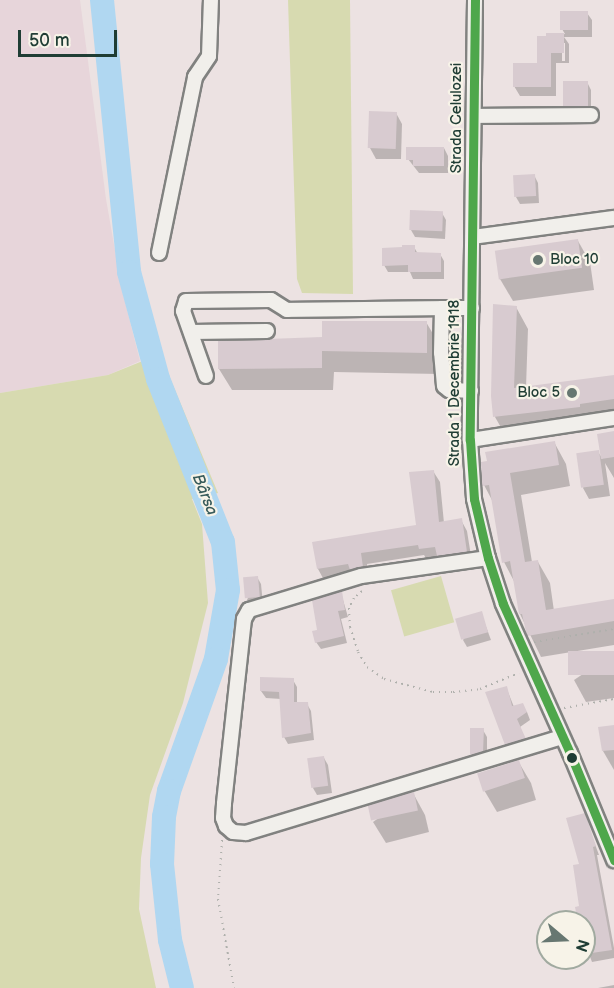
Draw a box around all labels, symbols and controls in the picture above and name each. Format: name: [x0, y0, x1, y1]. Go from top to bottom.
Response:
scale bar: [21, 18, 120, 56]
text: 50 m: [29, 30, 70, 51]
street label: Strada Celulozei: [448, 63, 466, 173]
place label: Bloc 10: [550, 251, 599, 269]
marker: Bloc 10: [531, 253, 545, 267]
street label: Strada 1 Decembrie 1918: [446, 300, 464, 466]
place label: Bloc 5: [517, 384, 560, 402]
marker: Bloc 5: [565, 386, 579, 400]
water label: Bârsa: [187, 472, 221, 518]
unlabelled marker: [566, 752, 578, 764]
north arrow: [536, 910, 596, 970]
text: N: [571, 937, 593, 954]

